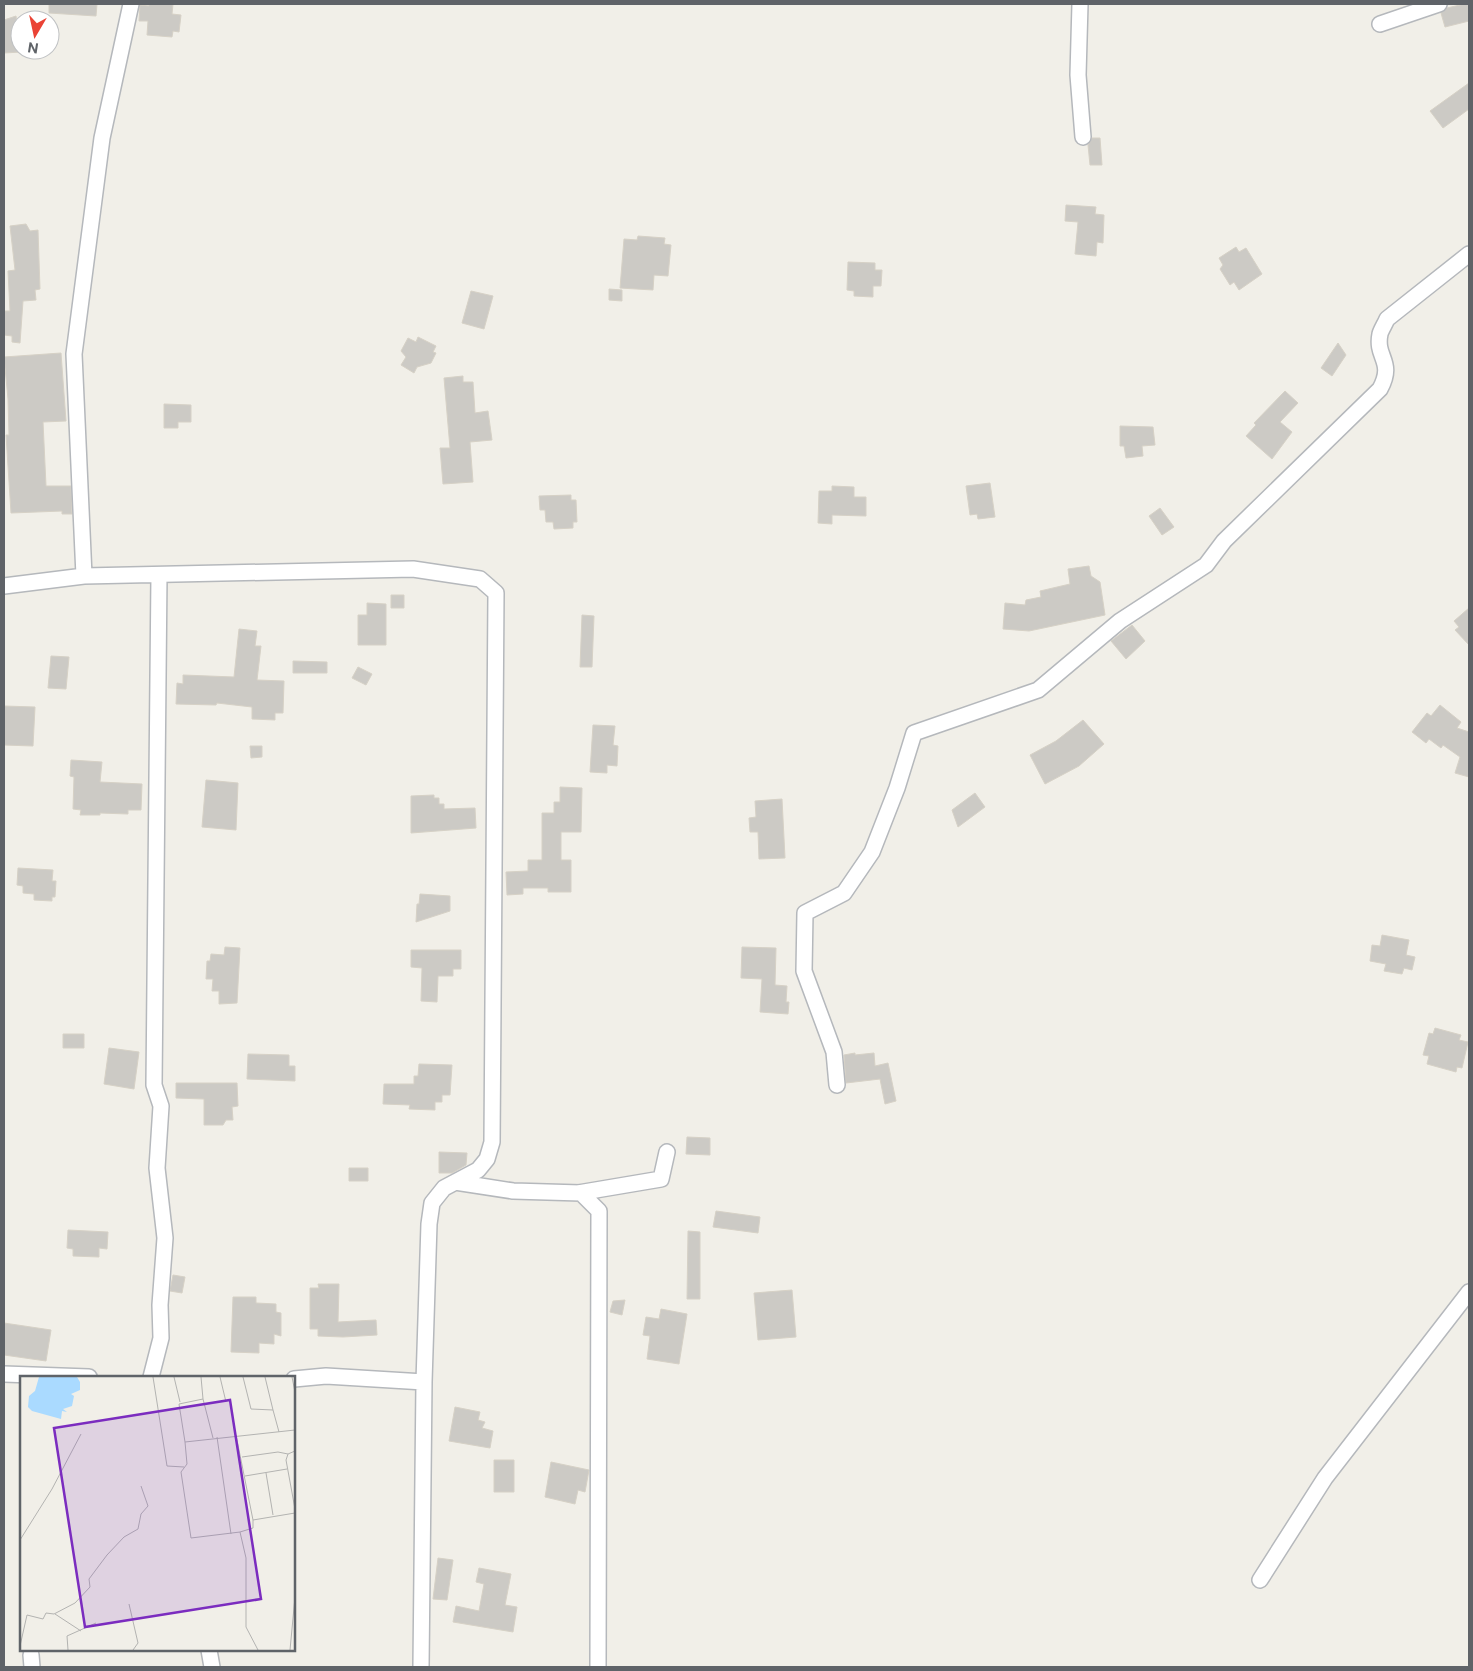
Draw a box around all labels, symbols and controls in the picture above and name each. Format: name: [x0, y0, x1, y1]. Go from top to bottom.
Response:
north arrow: [10, 10, 60, 60]
text: N: [26, 39, 40, 57]
inset map: [20, 1376, 295, 1651]

